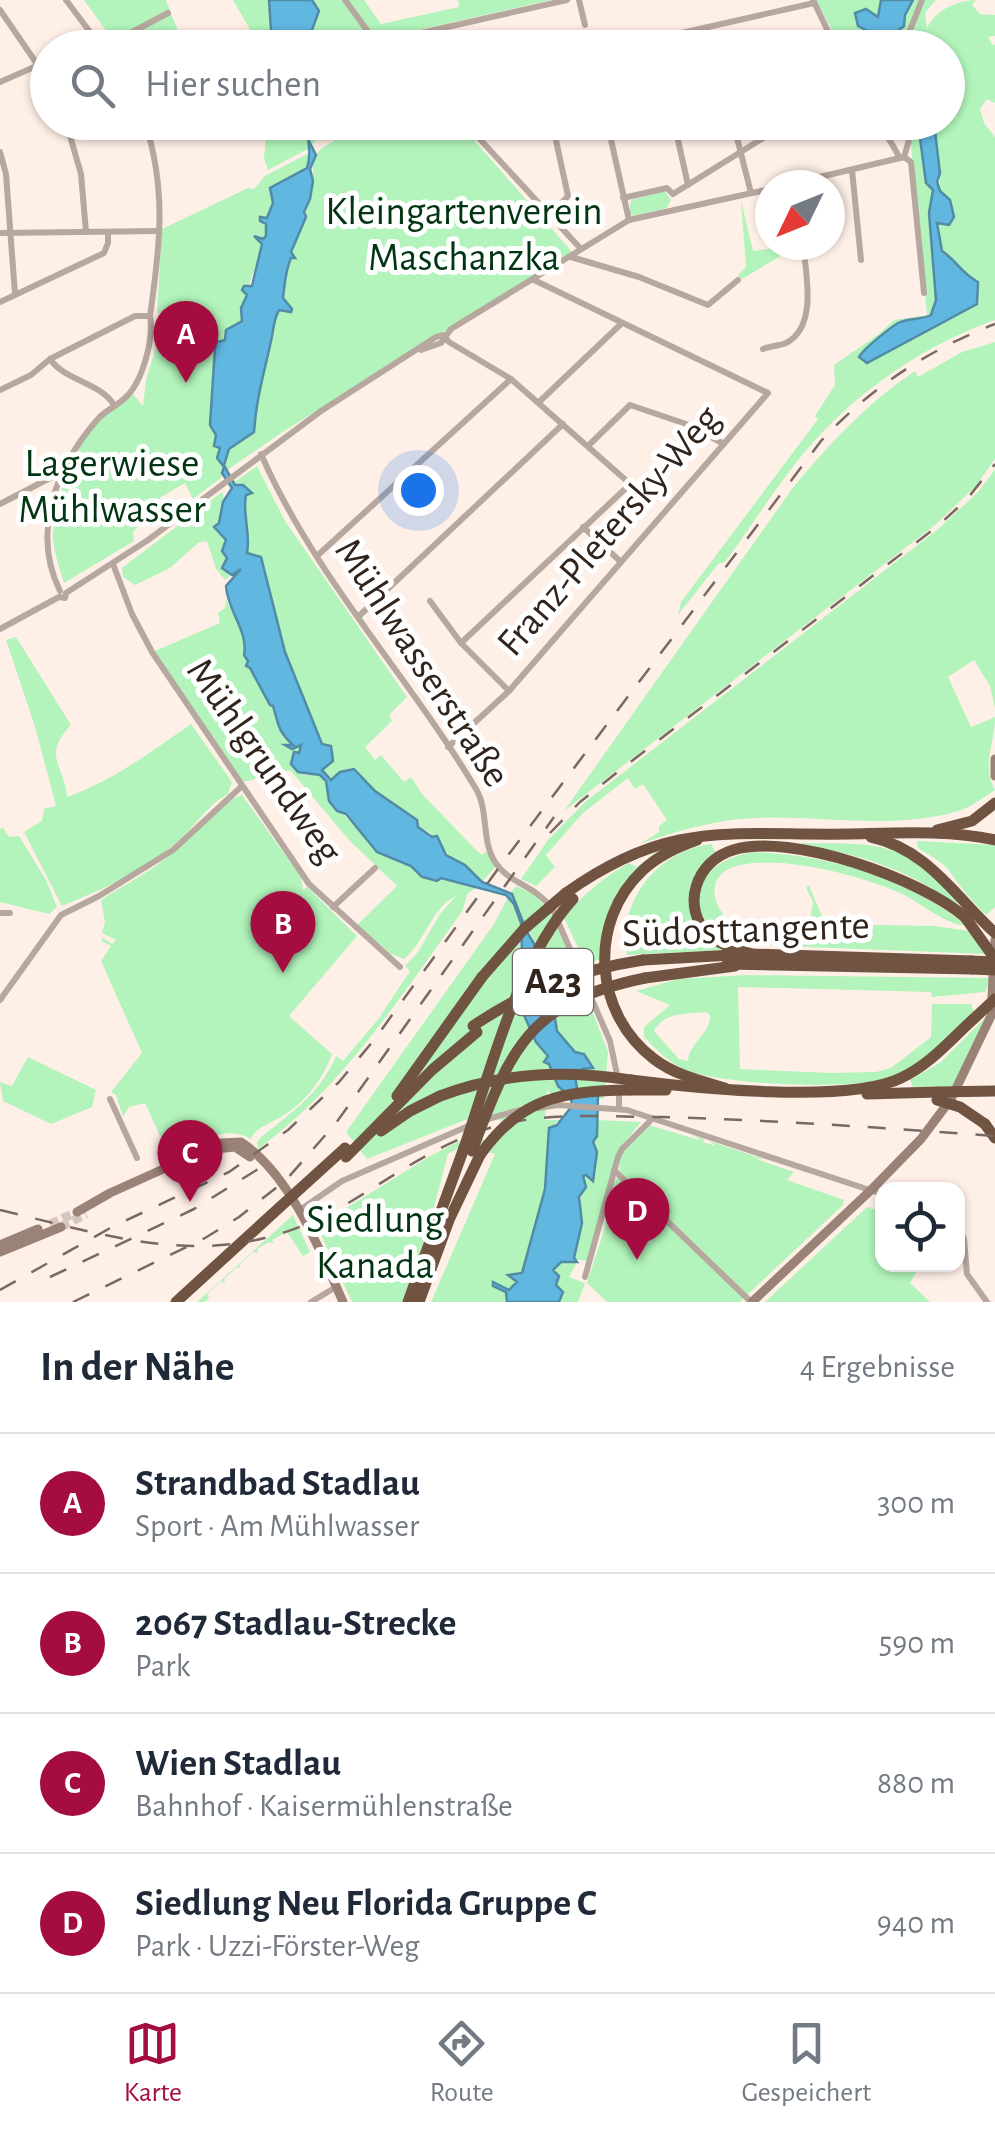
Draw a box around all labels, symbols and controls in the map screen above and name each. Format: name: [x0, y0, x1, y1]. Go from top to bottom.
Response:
search box: [30, 30, 965, 140]
icon: search: [65, 58, 120, 113]
text: Hier suchen: [145, 66, 321, 104]
north arrow: [755, 170, 845, 260]
park label: Kleingartenverein Maschanzka: [325, 192, 603, 278]
pin: A: [154, 300, 218, 383]
street label: Franz-Pletersky-Weg: [490, 398, 728, 664]
park label: Lagerwiese Mühlwasser: [18, 444, 206, 530]
your location: [393, 465, 444, 516]
street label: Mühlwasserstraße: [327, 532, 517, 794]
street label: Mühlgrundweg: [179, 651, 349, 871]
pin: B: [250, 890, 316, 973]
street label: Südosttangente: [621, 906, 871, 954]
road number: A23: [513, 949, 593, 1015]
pin: C: [158, 1120, 222, 1202]
pin: D: [604, 1178, 670, 1260]
map controls: [875, 1182, 965, 1272]
button: locate: [875, 1182, 965, 1272]
park label: Siedlung Kanada: [306, 1200, 444, 1286]
text: In der Nähe: [40, 1346, 235, 1388]
text: 4 Ergebnisse: [800, 1351, 955, 1383]
text: Strandbad Stadlau: [135, 1465, 420, 1503]
text: A: [63, 1487, 82, 1519]
text: 300 m: [877, 1487, 955, 1519]
text: Sport · Am Mühlwasser: [135, 1510, 419, 1542]
text: 2067 Stadlau-Strecke: [135, 1605, 456, 1643]
text: B: [63, 1627, 82, 1659]
text: 590 m: [879, 1627, 955, 1659]
text: Park: [135, 1650, 190, 1682]
text: Wien Stadlau: [135, 1745, 341, 1783]
text: C: [64, 1767, 81, 1799]
text: 880 m: [877, 1767, 955, 1799]
text: Bahnhof · Kaisermühlenstraße: [135, 1790, 513, 1822]
text: Siedlung Neu Florida Gruppe C: [135, 1885, 597, 1923]
text: D: [62, 1907, 83, 1939]
text: 940 m: [877, 1907, 955, 1939]
text: Park · Uzzi-Förster-Weg: [135, 1930, 420, 1962]
tab: Karte: [124, 2016, 182, 2110]
tab: Route: [430, 2016, 494, 2110]
tab: Gespeichert: [741, 2016, 871, 2110]

